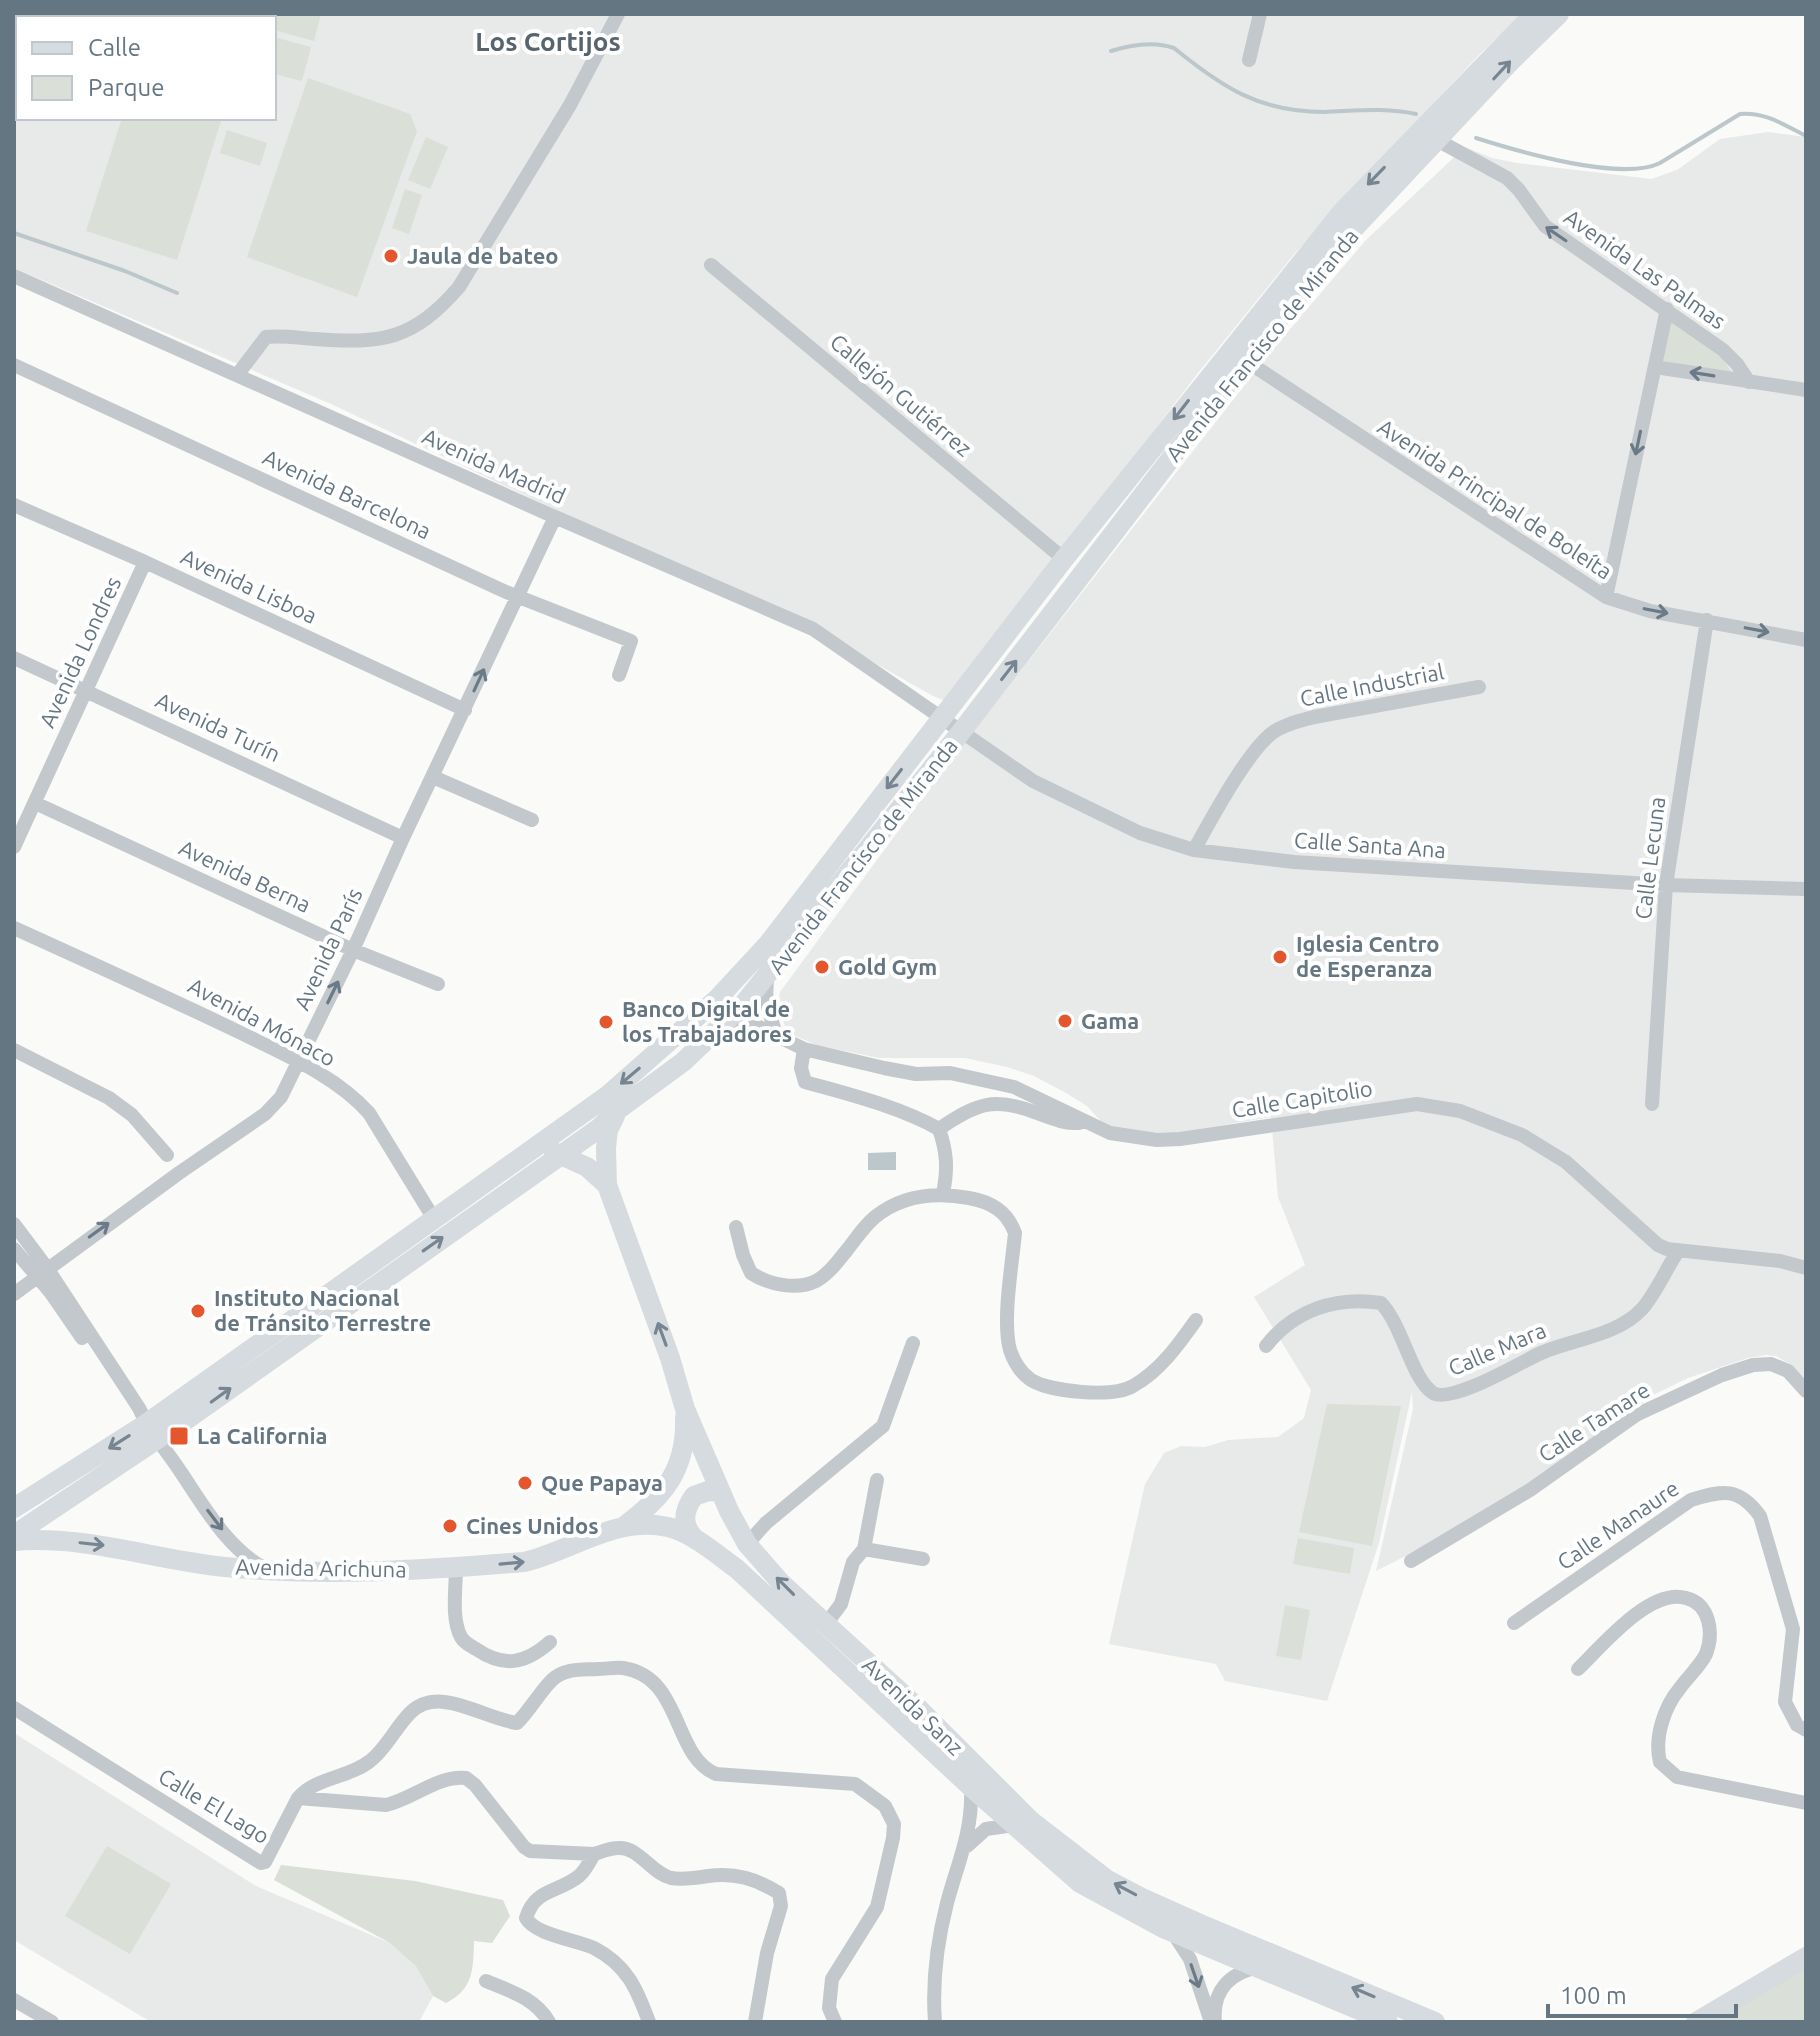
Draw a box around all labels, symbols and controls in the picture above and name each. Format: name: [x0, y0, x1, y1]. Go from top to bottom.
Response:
legend: [16, 16, 276, 120]
district label: Los Cortijos: [475, 27, 621, 56]
text: Calle: [88, 34, 141, 61]
one-way arrow: [1493, 61, 1511, 81]
text: Parque: [88, 74, 165, 101]
one-way arrow: [1367, 166, 1386, 186]
street label: Avenida Las Palmas: [1560, 204, 1731, 334]
street label: Avenida Francisco de Miranda: [1160, 224, 1363, 466]
one-way arrow: [1546, 226, 1568, 242]
place label: Jaula de bateo: [407, 243, 559, 268]
marker: Jaula de bateo: [382, 247, 400, 265]
street label: Callejón Gutiérrez: [826, 328, 977, 461]
one-way arrow: [1689, 366, 1715, 381]
one-way arrow: [1173, 399, 1190, 420]
street label: Avenida Principal de Boleíta: [1374, 413, 1617, 584]
street label: Avenida Madrid: [419, 423, 570, 508]
one-way arrow: [1630, 430, 1645, 456]
street label: Avenida Barcelona: [259, 444, 435, 543]
street label: Avenida Lisboa: [177, 543, 321, 628]
street label: Avenida Londres: [34, 572, 125, 731]
one-way arrow: [1643, 605, 1668, 620]
one-way arrow: [1743, 623, 1769, 638]
street label: Calle Industrial: [1298, 658, 1446, 711]
one-way arrow: [1000, 660, 1017, 681]
one-way arrow: [472, 668, 487, 692]
street label: Avenida Turín: [152, 687, 284, 766]
street label: Avenida Francisco de Miranda: [763, 733, 962, 978]
one-way arrow: [886, 768, 903, 789]
street label: Calle Lecuna: [1630, 795, 1669, 921]
street label: Calle Santa Ana: [1293, 827, 1447, 862]
street label: Avenida Berna: [175, 834, 315, 917]
street label: Avenida París: [288, 884, 367, 1014]
place label: Iglesia Centro de Esperanza: [1296, 931, 1440, 981]
marker: Iglesia Centro de Esperanza: [1271, 948, 1289, 966]
place label: Gold Gym: [838, 954, 937, 979]
marker: Gold Gym: [813, 958, 831, 976]
street label: Avenida Mónaco: [184, 972, 340, 1071]
one-way arrow: [326, 980, 341, 1004]
place label: Banco Digital de los Trabajadores: [622, 996, 792, 1046]
place label: Gama: [1081, 1008, 1139, 1033]
marker: Gama: [1056, 1012, 1074, 1030]
marker: Banco Digital de los Trabajadores: [597, 1013, 615, 1031]
one-way arrow: [620, 1067, 640, 1085]
street label: Calle Capitolio: [1230, 1075, 1374, 1122]
one-way arrow: [88, 1222, 110, 1238]
one-way arrow: [421, 1236, 443, 1252]
place label: Instituto Nacional de Tránsito Terrestre: [214, 1285, 431, 1335]
marker: Instituto Nacional de Tránsito Terrestre: [189, 1302, 207, 1320]
street label: Calle Mara: [1444, 1317, 1549, 1380]
one-way arrow: [653, 1322, 668, 1347]
street label: Calle Tamare: [1534, 1377, 1654, 1467]
one-way arrow: [210, 1387, 231, 1404]
place label: La California: [197, 1423, 328, 1448]
marker: La California: [168, 1425, 190, 1447]
one-way arrow: [108, 1433, 130, 1450]
place label: Que Papaya: [541, 1470, 663, 1495]
marker: Que Papaya: [516, 1474, 534, 1492]
street label: Calle Manaure: [1552, 1475, 1683, 1574]
one-way arrow: [207, 1509, 224, 1530]
place label: Cines Unidos: [466, 1513, 599, 1538]
marker: Cines Unidos: [441, 1517, 459, 1535]
one-way arrow: [79, 1537, 104, 1552]
street label: Avenida Arichuna: [235, 1554, 407, 1581]
one-way arrow: [498, 1555, 525, 1570]
one-way arrow: [776, 1577, 795, 1596]
street label: Avenida Sanz: [858, 1652, 969, 1760]
street label: Calle El Lago: [154, 1763, 274, 1848]
one-way arrow: [1113, 1880, 1137, 1896]
one-way arrow: [1189, 1963, 1204, 1988]
scale bar: [1548, 1968, 1736, 2018]
text: 100 m: [1560, 1982, 1627, 2009]
one-way arrow: [1351, 1983, 1376, 1998]

